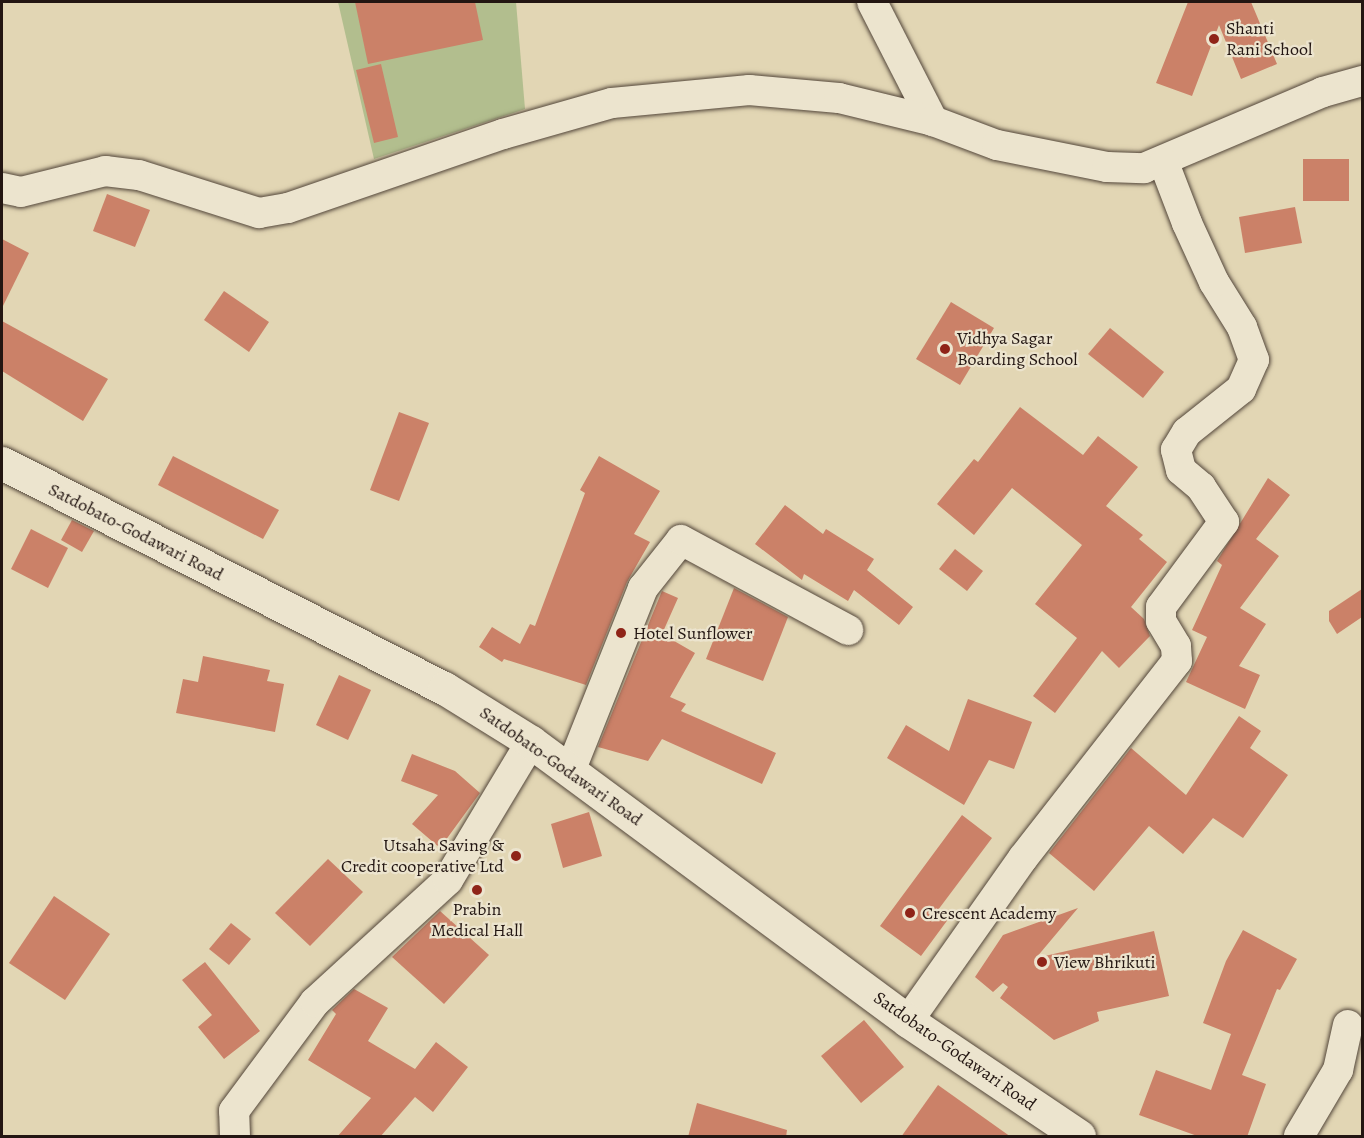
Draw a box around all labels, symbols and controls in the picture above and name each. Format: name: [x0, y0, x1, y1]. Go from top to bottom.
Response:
place label: Shanti Rani School: [1226, 18, 1312, 60]
marker: Shanti Rani School: [1207, 32, 1221, 46]
place label: Vidhya Sagar Boarding School: [957, 328, 1078, 370]
marker: Vidhya Sagar Boarding School: [938, 342, 952, 356]
street label: Satdobato-Godawari Road: [45, 478, 227, 586]
place label: Hotel Sunflower: [633, 622, 753, 644]
marker: Hotel Sunflower: [614, 626, 628, 640]
street label: Satdobato-Godawari Road: [476, 702, 646, 830]
place label: Utsaha Saving & Credit cooperative Ltd: [341, 835, 504, 878]
marker: Utsaha Saving & Credit cooperative Ltd: [509, 849, 523, 863]
marker: Prabin Medical Hall: [470, 883, 484, 897]
place label: Prabin Medical Hall: [431, 899, 523, 942]
place label: Crescent Academy: [922, 902, 1056, 924]
marker: Crescent Academy: [903, 906, 917, 920]
place label: View Bhrikuti: [1054, 951, 1156, 973]
marker: View Bhrikuti: [1035, 955, 1049, 969]
street label: Satdobato-Godawari Road: [870, 987, 1040, 1115]

